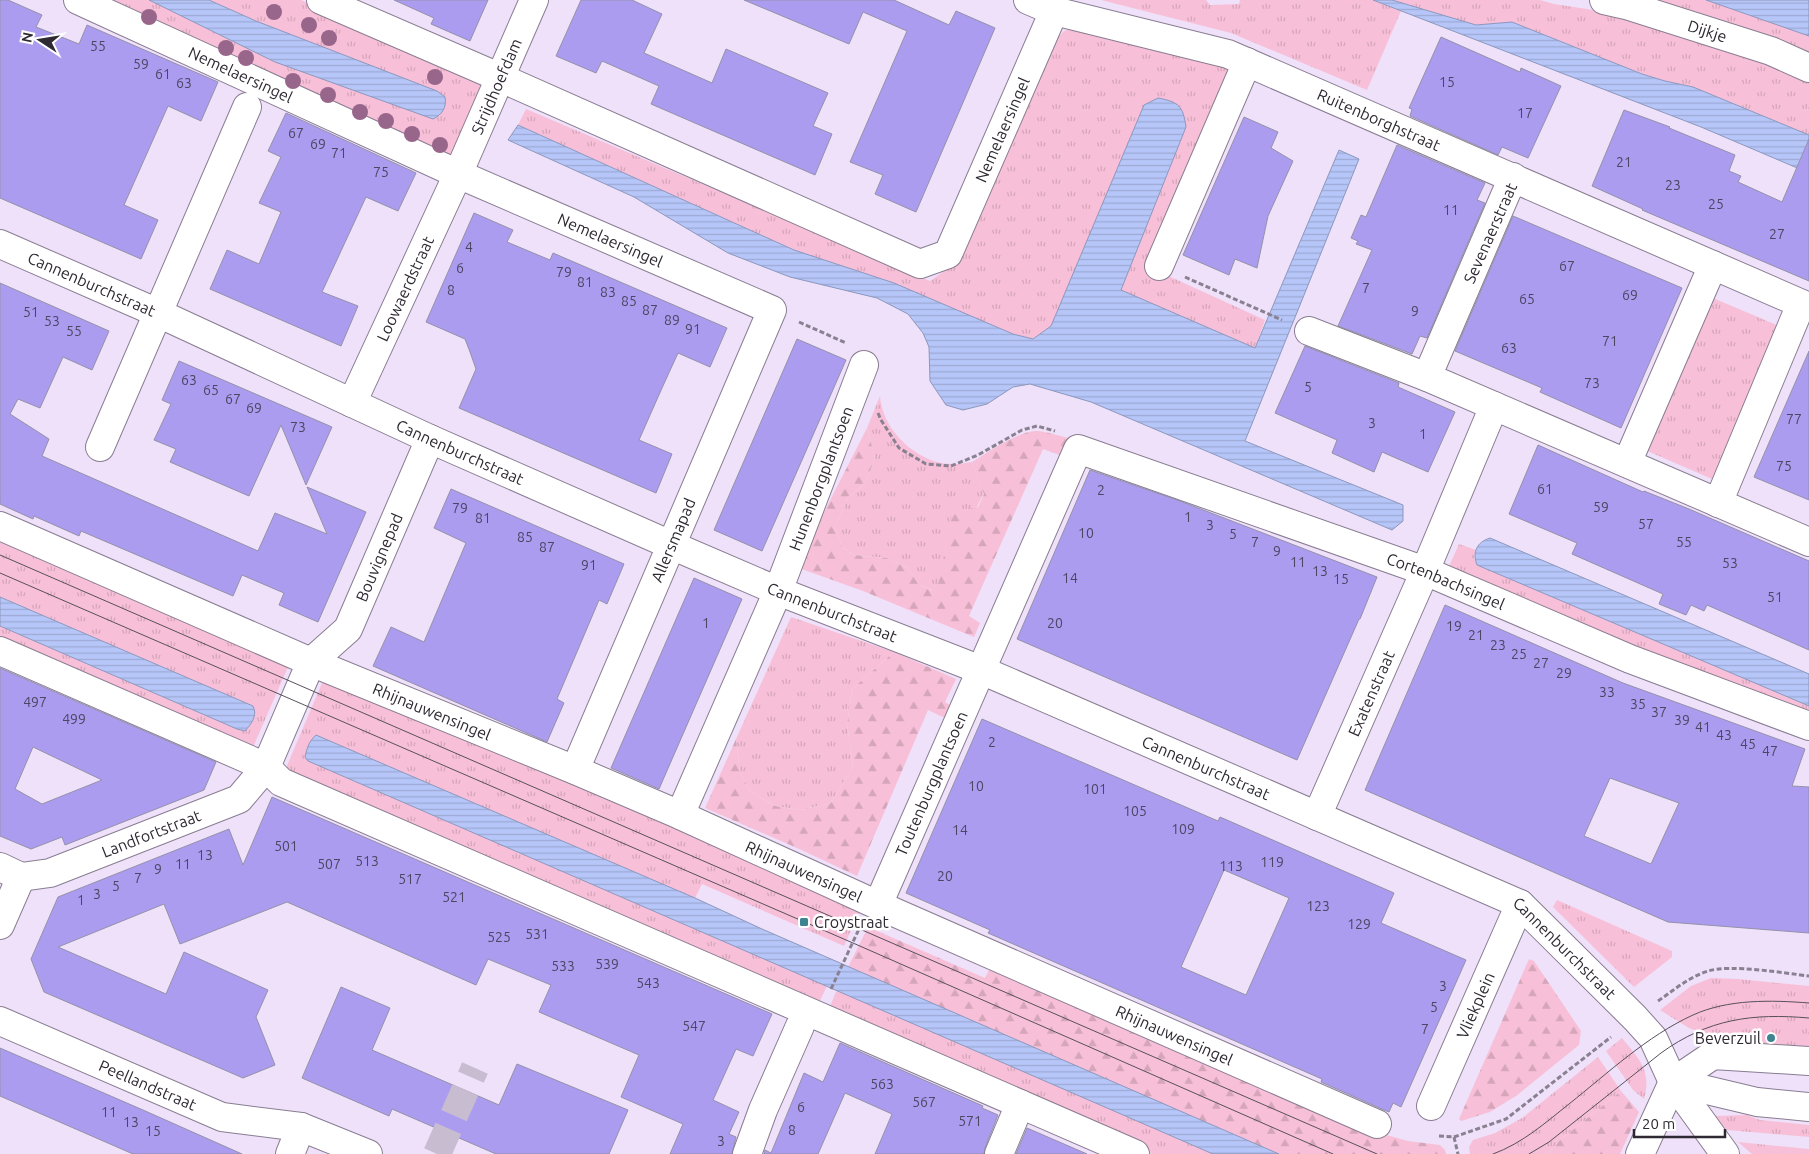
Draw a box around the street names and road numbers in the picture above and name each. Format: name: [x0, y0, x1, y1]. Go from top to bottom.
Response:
street label: Dijkje: [1686, 16, 1729, 45]
street label: Strijdhoefdam: [467, 36, 525, 137]
street label: Nemelaersingel: [186, 43, 296, 106]
street label: Nemelaersingel: [971, 74, 1033, 185]
street label: Ruitenborghstraat: [1315, 85, 1444, 155]
street label: Sevenaerstraat: [1460, 179, 1520, 286]
street label: Nemelaersingel: [555, 209, 666, 271]
street label: Loowaerdstraat: [373, 233, 437, 344]
street label: Cannenburchstraat: [25, 248, 159, 320]
street label: Hunenborgplantsoen: [785, 404, 856, 553]
street label: Cannenburchstraat: [394, 416, 527, 488]
street label: Allersmapad: [647, 495, 699, 585]
street label: Bouvignepad: [352, 510, 406, 604]
street label: Cortenbachsingel: [1384, 549, 1507, 613]
street label: Cannenburchstraat: [765, 578, 900, 646]
street label: Exatenstraat: [1344, 647, 1398, 739]
street label: Rhijnauwensingel: [370, 679, 494, 744]
street label: Toutenburgplantsoen: [892, 708, 971, 859]
street label: Cannenburchstraat: [1139, 732, 1273, 804]
street label: Landfortstraat: [99, 806, 204, 861]
street label: Rhijnauwensingel: [743, 837, 865, 906]
street label: Cannenburchstraat: [1511, 893, 1620, 1003]
street label: Vliekplein: [1453, 969, 1498, 1041]
street label: Rhijnauwensingel: [1113, 1002, 1236, 1069]
street label: Peellandstraat: [96, 1056, 200, 1114]

